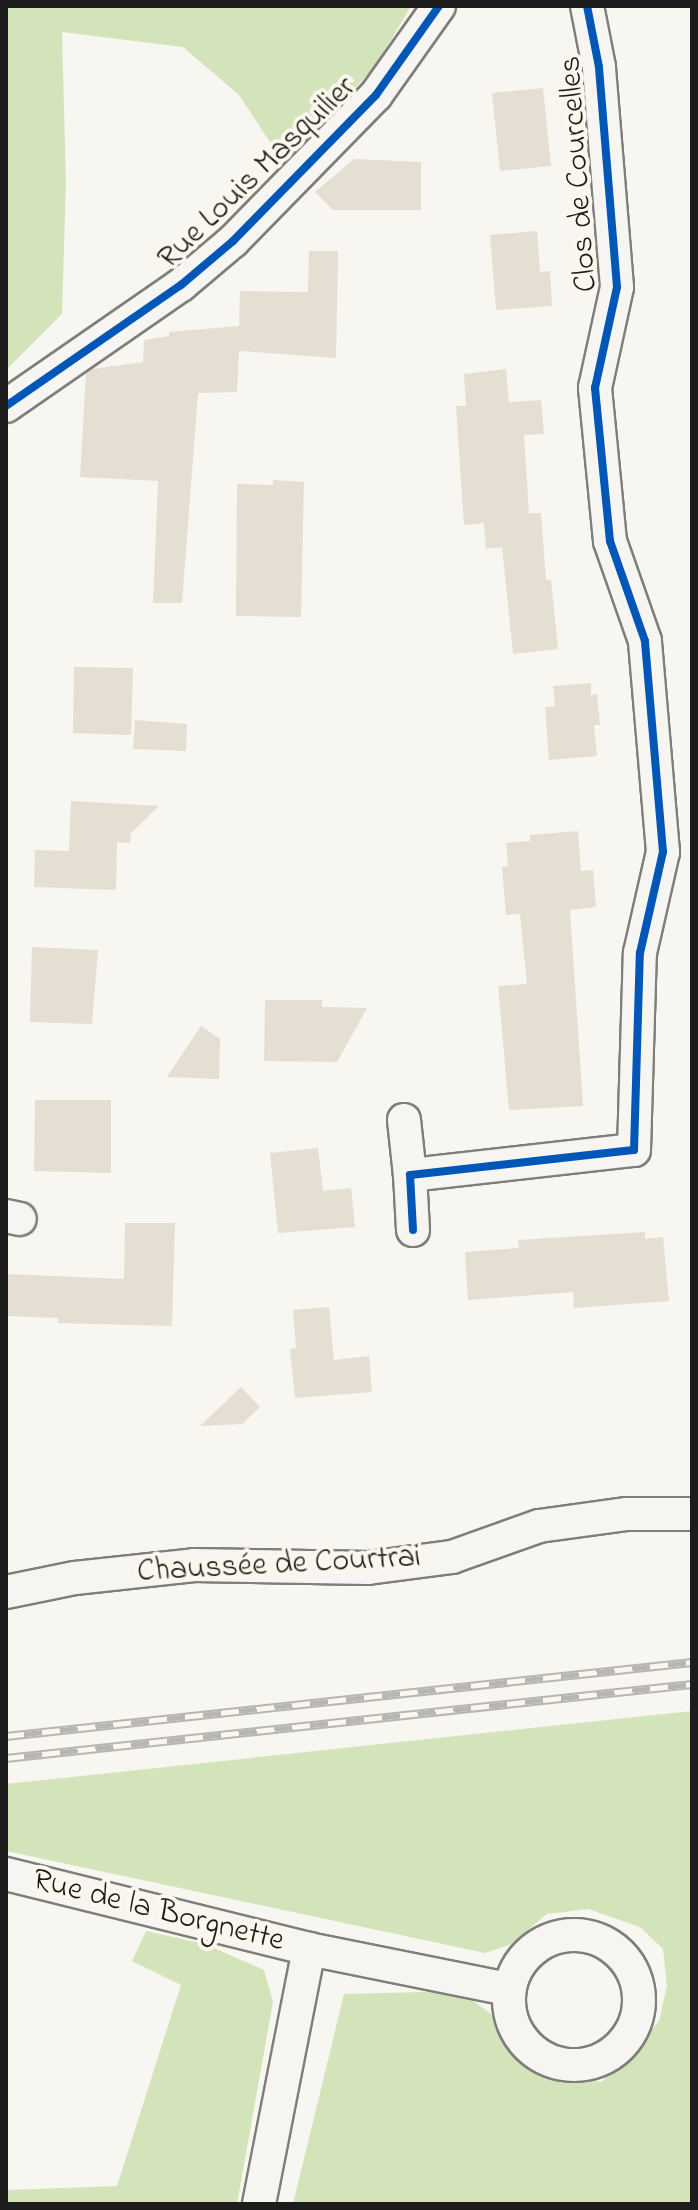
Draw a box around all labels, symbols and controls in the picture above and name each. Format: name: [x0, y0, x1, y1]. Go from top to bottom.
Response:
street label: Clos de Courcelles: [553, 55, 607, 293]
street label: Rue Louis Masquilier: [151, 70, 365, 278]
street label: Chaussée de Courtrai: [136, 1539, 422, 1593]
street label: Rue de la Borgnette: [28, 1862, 288, 1962]

